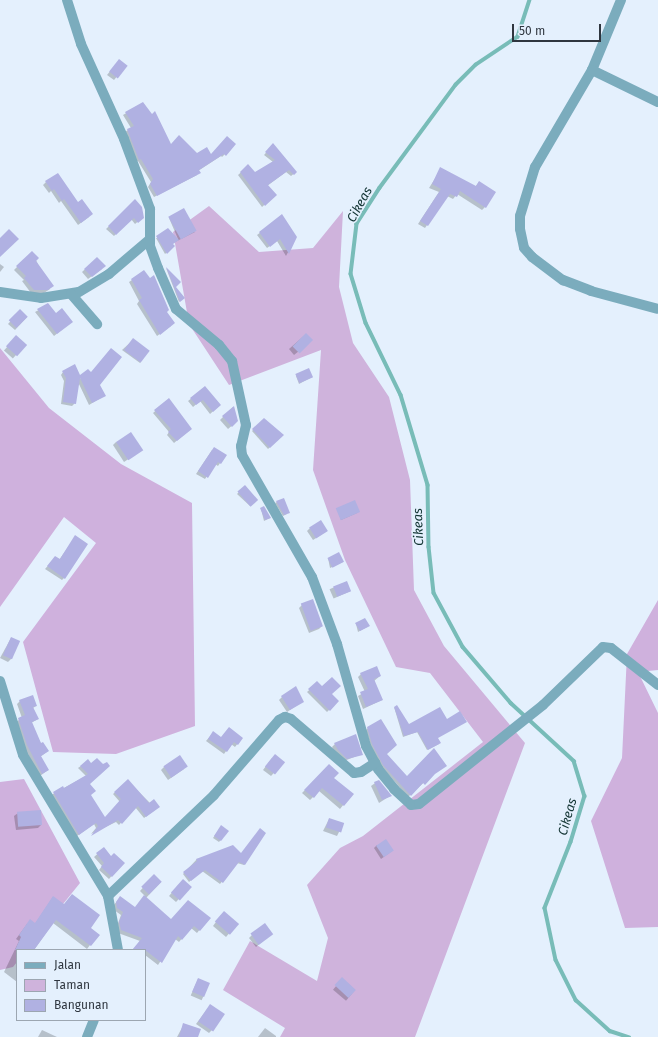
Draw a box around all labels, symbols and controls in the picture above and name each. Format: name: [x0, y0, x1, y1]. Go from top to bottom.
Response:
scale bar: [514, 16, 603, 42]
text: 50 m: [519, 24, 545, 38]
water label: Cikeas: [344, 185, 376, 225]
water label: Cikeas: [411, 508, 427, 546]
water label: Cikeas: [555, 797, 581, 837]
legend: [16, 949, 146, 1021]
text: Jalan: [54, 958, 81, 972]
text: Taman: [54, 978, 90, 992]
text: Bangunan: [54, 998, 109, 1012]

